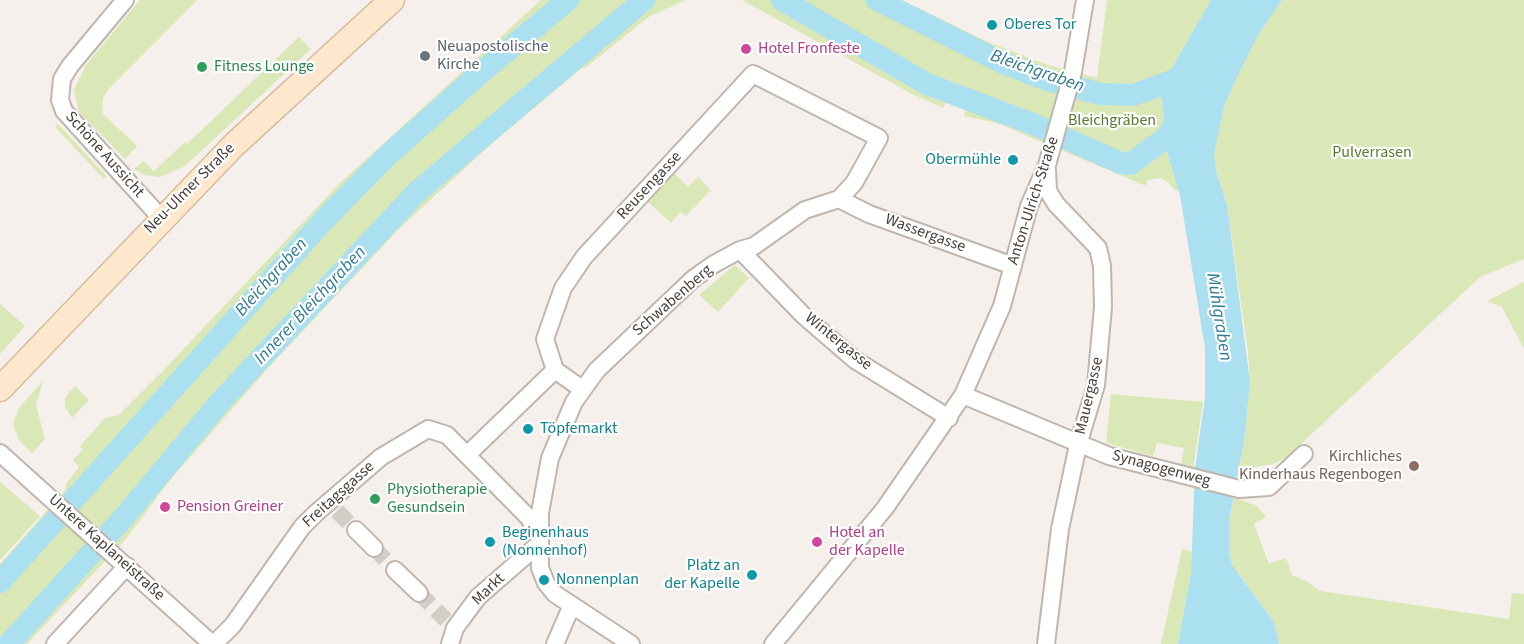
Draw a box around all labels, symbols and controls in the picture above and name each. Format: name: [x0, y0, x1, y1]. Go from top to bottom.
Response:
place label: Oberes Tor: [1004, 15, 1076, 35]
marker: Oberes Tor: [985, 18, 999, 32]
place label: Neuapostolische Kirche: [437, 37, 548, 75]
place label: Hotel Fronfeste: [758, 39, 860, 59]
marker: Hotel Fronfeste: [739, 42, 753, 56]
water label: Bleichgraben: [987, 46, 1087, 98]
marker: Neuapostolische Kirche: [418, 49, 432, 63]
place label: Fitness Lounge: [214, 57, 314, 77]
marker: Fitness Lounge: [195, 60, 209, 74]
street label: Schöne Aussicht: [60, 108, 148, 202]
park label: Bleichgräben: [1068, 111, 1156, 131]
street label: Anton-Ulrich-Straße: [1004, 135, 1064, 267]
street label: Neu-Ulmer Straße: [141, 140, 239, 238]
park label: Pulverrasen: [1332, 143, 1412, 163]
street label: Reusengasse: [614, 148, 686, 224]
place label: Obermühle: [925, 150, 1001, 170]
marker: Obermühle: [1006, 153, 1020, 167]
street label: Wassergasse: [882, 211, 968, 257]
water label: Bleichgraben: [231, 234, 313, 322]
water label: Innerer Bleichgraben: [251, 242, 371, 370]
street label: Schwabenberg: [629, 261, 717, 341]
water label: Mühlgraben: [1200, 271, 1236, 363]
street label: Wintergasse: [800, 309, 876, 375]
street label: Mauergasse: [1072, 355, 1108, 437]
place label: Töpfemarkt: [540, 419, 617, 439]
marker: Töpfemarkt: [521, 422, 535, 436]
street label: Synagogenweg: [1110, 447, 1212, 491]
place label: Kirchliches Kinderhaus Regenbogen: [1239, 447, 1402, 485]
street label: Freitagsgasse: [299, 458, 379, 532]
marker: Kirchliches Kinderhaus Regenbogen: [1407, 459, 1421, 473]
place label: Physiotherapie Gesundsein: [387, 480, 487, 518]
street label: Untere Kaplaneistraße: [44, 491, 168, 605]
marker: Physiotherapie Gesundsein: [368, 492, 382, 506]
place label: Pension Greiner: [177, 497, 283, 517]
marker: Pension Greiner: [158, 500, 172, 514]
place label: Beginenhaus (Nonnenhof): [502, 523, 589, 561]
place label: Hotel an der Kapelle: [829, 523, 905, 561]
marker: Beginenhaus (Nonnenhof): [483, 535, 497, 549]
marker: Hotel an der Kapelle: [810, 535, 824, 549]
place label: Platz an der Kapelle: [664, 556, 740, 594]
marker: Platz an der Kapelle: [745, 568, 759, 582]
street label: Markt: [469, 570, 509, 610]
place label: Nonnenplan: [556, 570, 639, 590]
marker: Nonnenplan: [537, 573, 551, 587]

